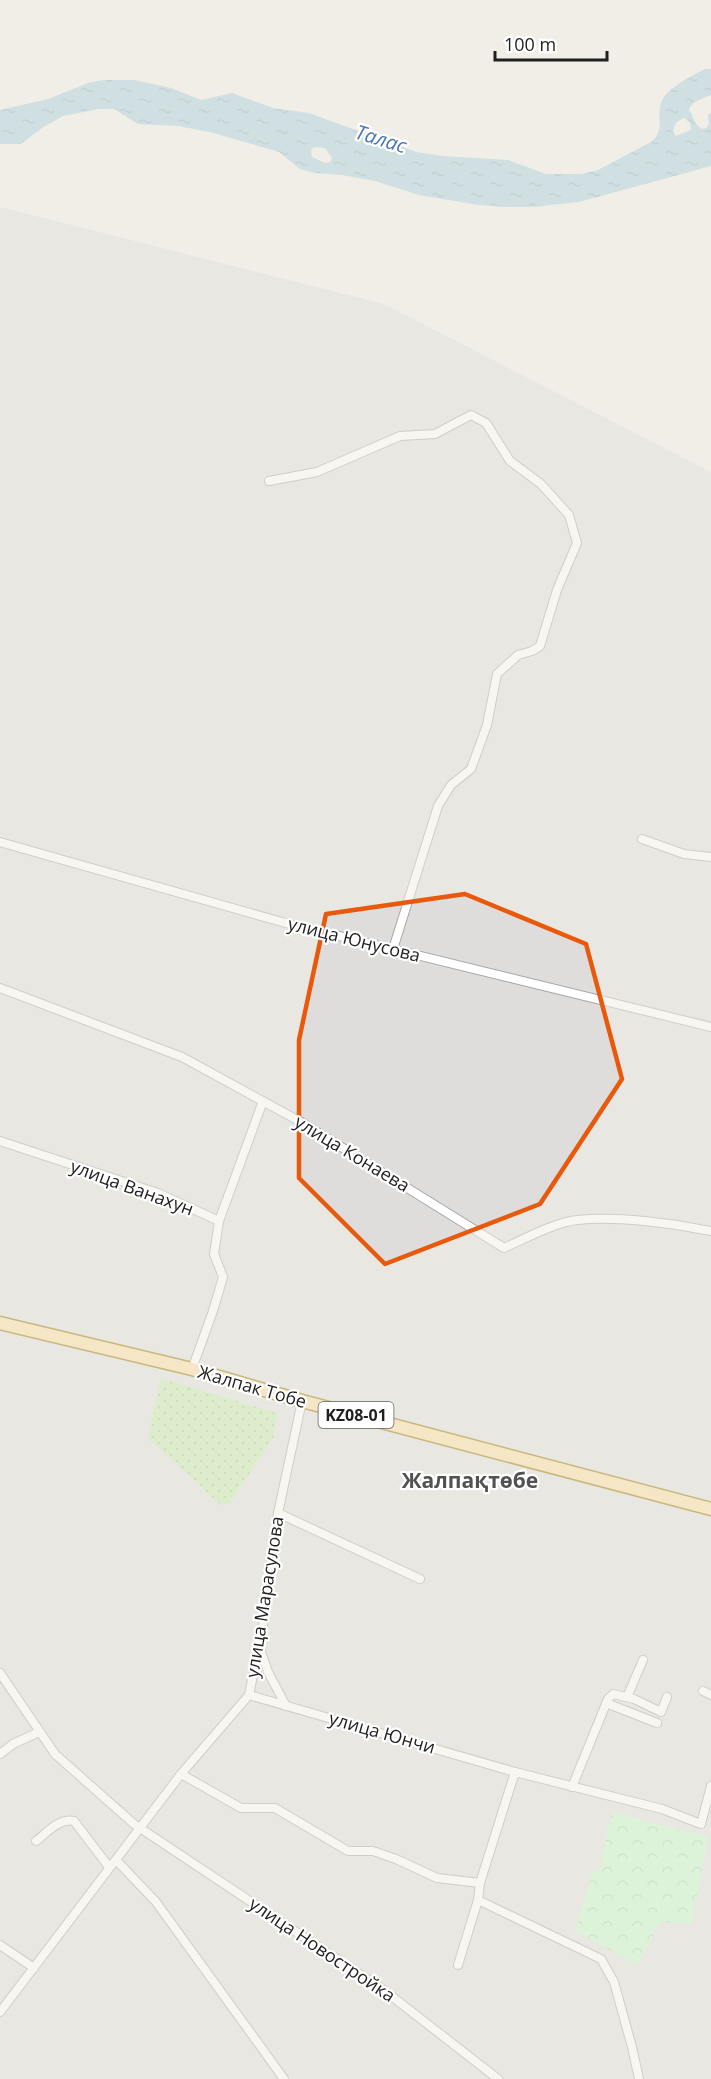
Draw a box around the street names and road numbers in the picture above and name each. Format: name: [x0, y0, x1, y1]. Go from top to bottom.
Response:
street label: улица Юнусова: [285, 911, 423, 967]
street label: улица Конаева: [290, 1109, 415, 1197]
street label: улица Ванахун: [67, 1154, 197, 1220]
street label: Жалпак Тобе: [195, 1359, 309, 1413]
road number: KZ08-01: [318, 1402, 394, 1428]
street label: улица Марасулова: [239, 1514, 289, 1679]
street label: улица Юнчи: [326, 1705, 438, 1759]
street label: улица Новостройка: [245, 1891, 400, 2007]

